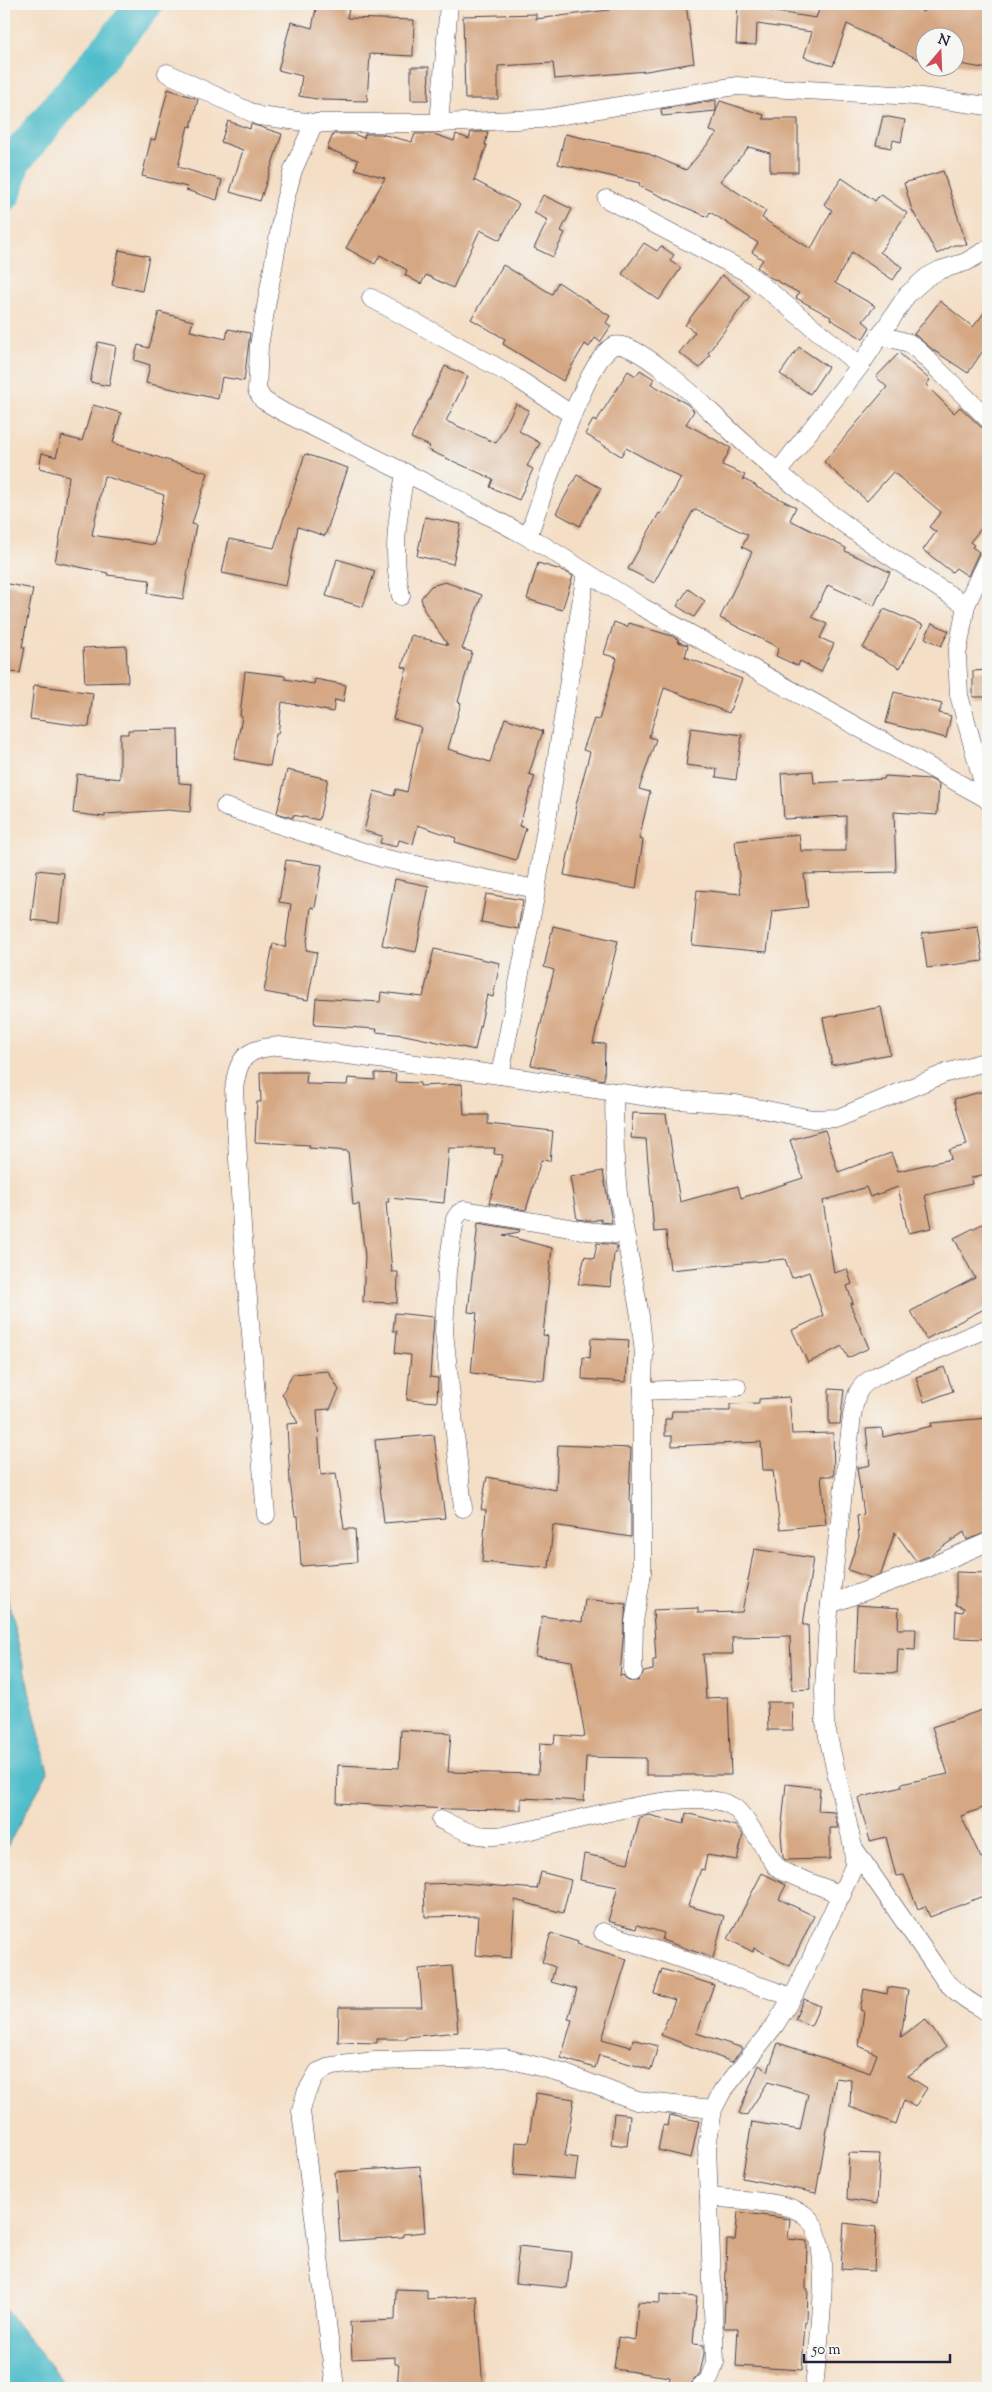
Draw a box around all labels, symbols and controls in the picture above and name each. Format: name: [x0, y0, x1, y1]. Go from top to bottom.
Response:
north arrow: [914, 28, 964, 78]
text: N: [935, 30, 952, 53]
scale bar: [804, 2332, 951, 2364]
text: 50 m: [811, 2340, 841, 2361]

